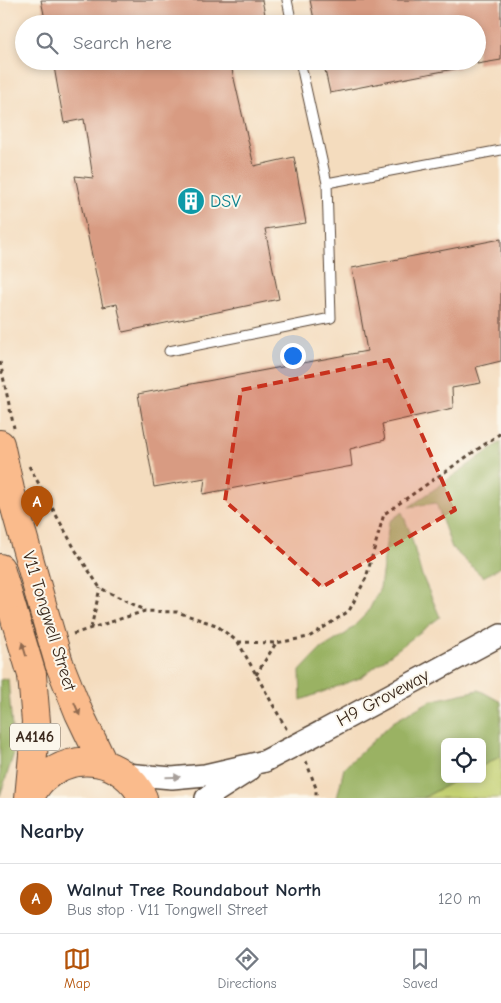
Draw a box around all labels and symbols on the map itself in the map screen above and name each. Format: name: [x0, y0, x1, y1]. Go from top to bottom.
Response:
building icon: DSV: [176, 186, 206, 216]
place label: DSV: [210, 191, 241, 212]
your location: [280, 343, 306, 369]
pin: A: [21, 486, 53, 527]
street label: V11 Tongwell Street: [18, 549, 80, 694]
one-way arrow: [20, 641, 28, 656]
street label: H9 Groveway: [333, 664, 434, 731]
one-way arrow: [74, 701, 82, 716]
road number: A4146: [10, 724, 60, 750]
one-way arrow: [166, 773, 182, 781]

